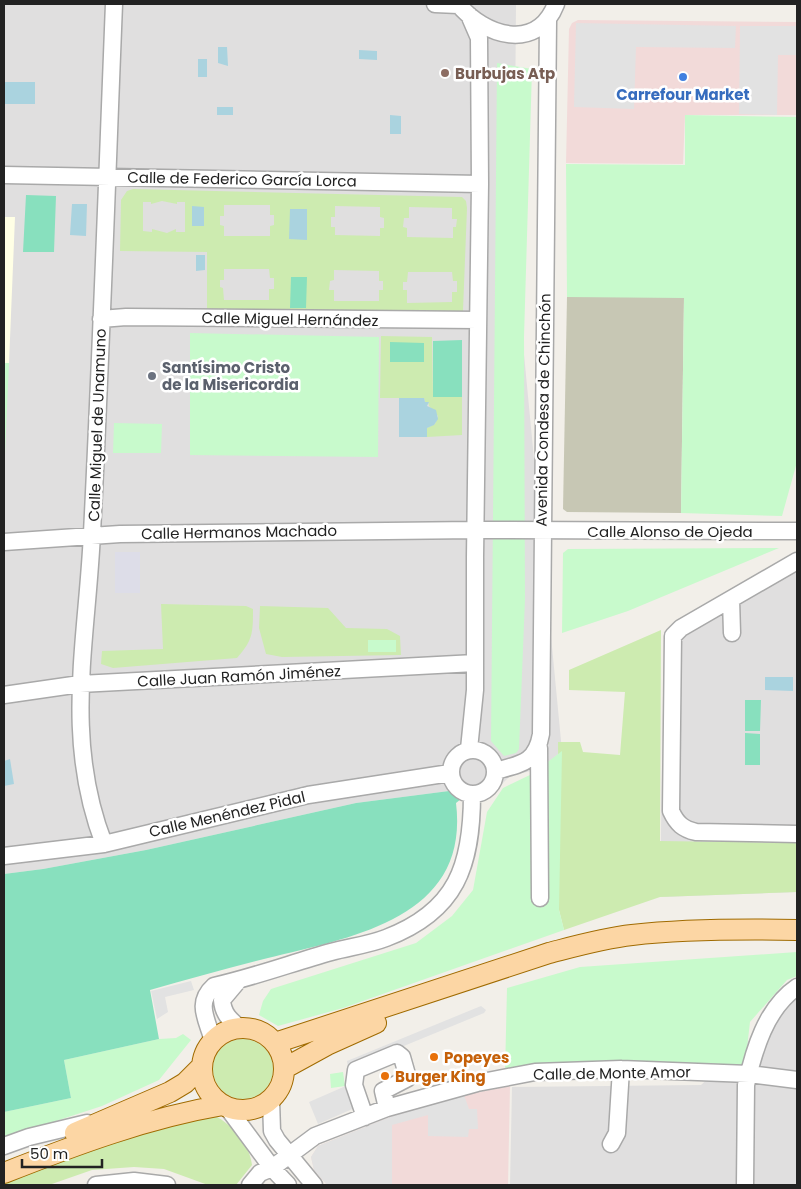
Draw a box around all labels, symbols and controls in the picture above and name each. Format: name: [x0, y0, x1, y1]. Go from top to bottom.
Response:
place label: Burbujas Atp: [455, 63, 555, 84]
marker: Burbujas Atp: [439, 67, 451, 79]
marker: Carrefour Market: [677, 71, 689, 83]
place label: Carrefour Market: [616, 84, 750, 105]
street label: Calle de Federico García Lorca: [127, 166, 357, 192]
street label: Avenida Condesa de Chinchón: [530, 293, 556, 527]
street label: Calle Miguel Hernández: [202, 307, 379, 331]
street label: Calle Miguel de Unamuno: [83, 328, 111, 522]
place label: Santísimo Cristo de la Misericordia: [162, 357, 299, 395]
marker: Santísimo Cristo de la Misericordia: [146, 370, 158, 382]
street label: Calle Hermanos Machado: [141, 520, 337, 544]
street label: Calle Alonso de Ojeda: [587, 521, 753, 542]
street label: Calle Juan Ramón Jiménez: [137, 660, 341, 692]
street label: Calle Menéndez Pidal: [147, 786, 307, 842]
place label: Popeyes: [444, 1047, 509, 1068]
marker: Popeyes: [428, 1051, 440, 1063]
street label: Calle de Monte Amor: [533, 1061, 691, 1085]
place label: Burger King: [395, 1066, 486, 1087]
marker: Burger King: [379, 1070, 391, 1082]
scale bar: [22, 1136, 102, 1168]
text: 50 m: [30, 1143, 68, 1164]

